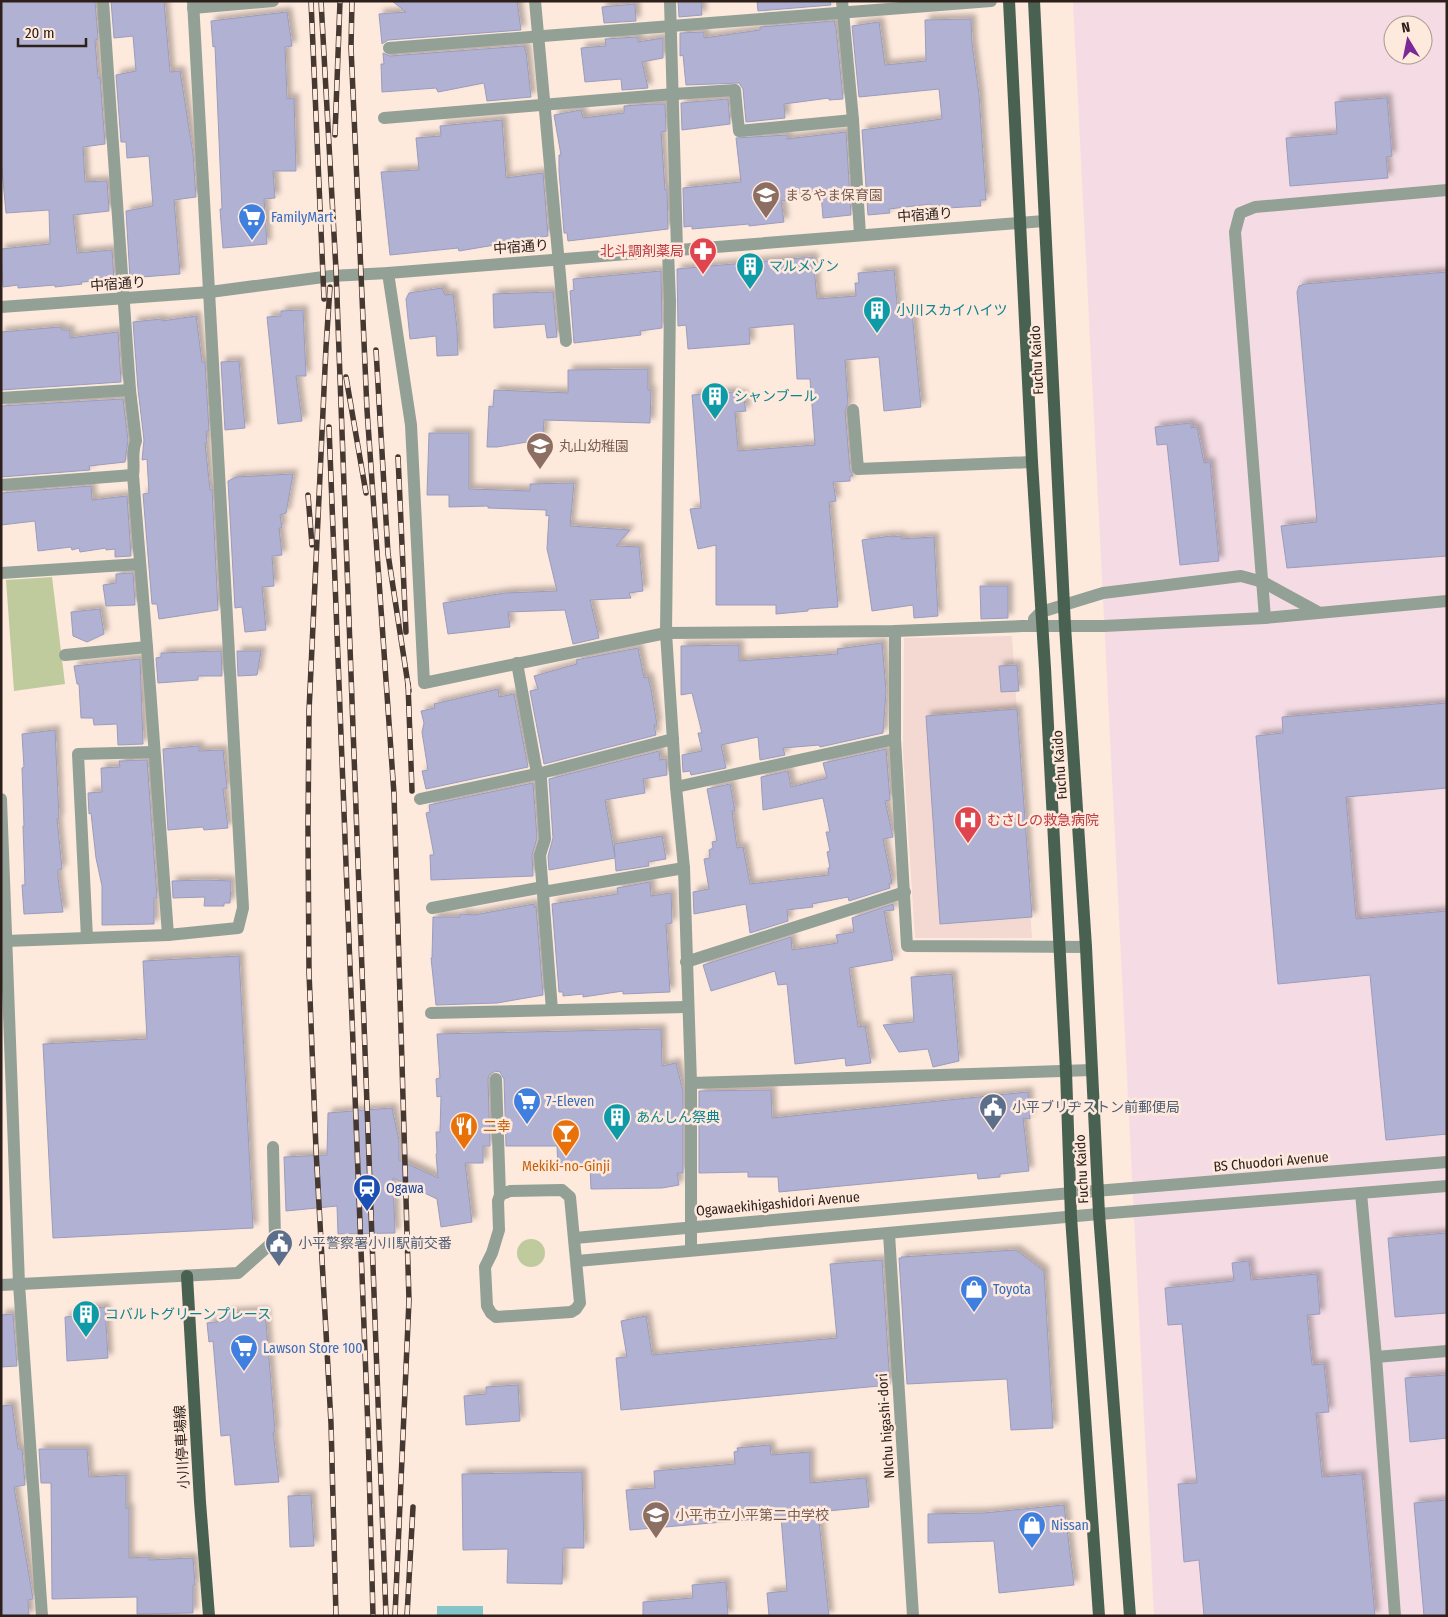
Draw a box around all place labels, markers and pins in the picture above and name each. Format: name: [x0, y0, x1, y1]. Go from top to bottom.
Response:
school or university icon: まるやま保育園: [751, 180, 781, 219]
place label: まるやま保育園: [785, 187, 883, 204]
supermarket icon: FamilyMart: [237, 202, 267, 241]
place label: FamilyMart: [271, 209, 334, 226]
pharmacy icon: 北斗調剤薬局: [688, 236, 718, 275]
place label: 北斗調剤薬局: [600, 243, 684, 260]
building icon: マルメゾン: [735, 251, 765, 290]
place label: マルメゾン: [769, 258, 839, 275]
building icon: 小川スカイハイツ: [862, 295, 892, 334]
place label: 小川スカイハイツ: [896, 302, 1007, 319]
building icon: シャンブール: [700, 381, 730, 420]
place label: シャンブール: [734, 388, 818, 405]
school or university icon: 丸山幼稚園: [525, 431, 555, 470]
place label: 丸山幼稚園: [559, 438, 629, 455]
hospital icon: むさしの救急病院: [953, 805, 983, 844]
place label: むさしの救急病院: [987, 812, 1099, 829]
supermarket icon: 7-Eleven: [512, 1086, 542, 1125]
public building icon: 小平ブリヂストン前郵便局: [978, 1092, 1008, 1131]
place label: 7-Eleven: [546, 1093, 594, 1110]
place label: 小平ブリヂストン前郵便局: [1012, 1099, 1180, 1116]
building icon: あんしん祭典: [602, 1102, 632, 1141]
place label: あんしん祭典: [636, 1109, 720, 1126]
restaurant icon: 二幸: [449, 1111, 479, 1150]
place label: 二幸: [483, 1118, 511, 1135]
bar icon: Mekiki-no-Ginji: [551, 1118, 581, 1157]
place label: Mekiki-no-Ginji: [522, 1158, 610, 1175]
station icon: Ogawa: [352, 1173, 382, 1212]
place label: Ogawa: [386, 1180, 424, 1197]
public building icon: 小平警察署小川駅前交番: [264, 1228, 294, 1267]
place label: 小平警察署小川駅前交番: [298, 1235, 452, 1252]
shop icon: Toyota: [959, 1274, 989, 1313]
place label: Toyota: [993, 1281, 1031, 1298]
building icon: コバルトグリーンプレース: [71, 1299, 101, 1338]
place label: コバルトグリーンプレース: [105, 1306, 271, 1323]
supermarket icon: Lawson Store 100: [229, 1333, 259, 1372]
place label: Lawson Store 100: [263, 1340, 363, 1357]
school or university icon: 小平市立小平第二中学校: [641, 1500, 671, 1539]
place label: 小平市立小平第二中学校: [675, 1507, 829, 1524]
shop icon: Nissan: [1017, 1510, 1047, 1549]
place label: Nissan: [1051, 1517, 1089, 1534]

